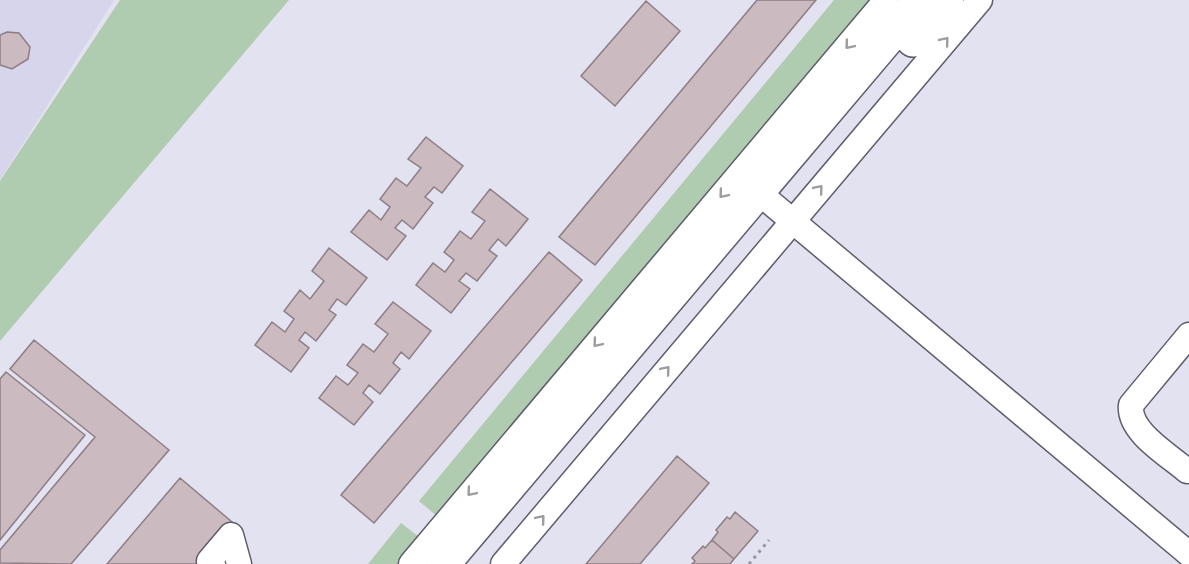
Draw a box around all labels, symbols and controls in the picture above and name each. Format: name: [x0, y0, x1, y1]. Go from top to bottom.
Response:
one-way arrow: [938, 37, 949, 48]
one-way arrow: [845, 38, 856, 49]
one-way arrow: [812, 185, 823, 196]
one-way arrow: [719, 187, 730, 198]
one-way arrow: [593, 336, 604, 347]
one-way arrow: [659, 366, 670, 377]
one-way arrow: [467, 485, 478, 496]
one-way arrow: [533, 515, 544, 526]

